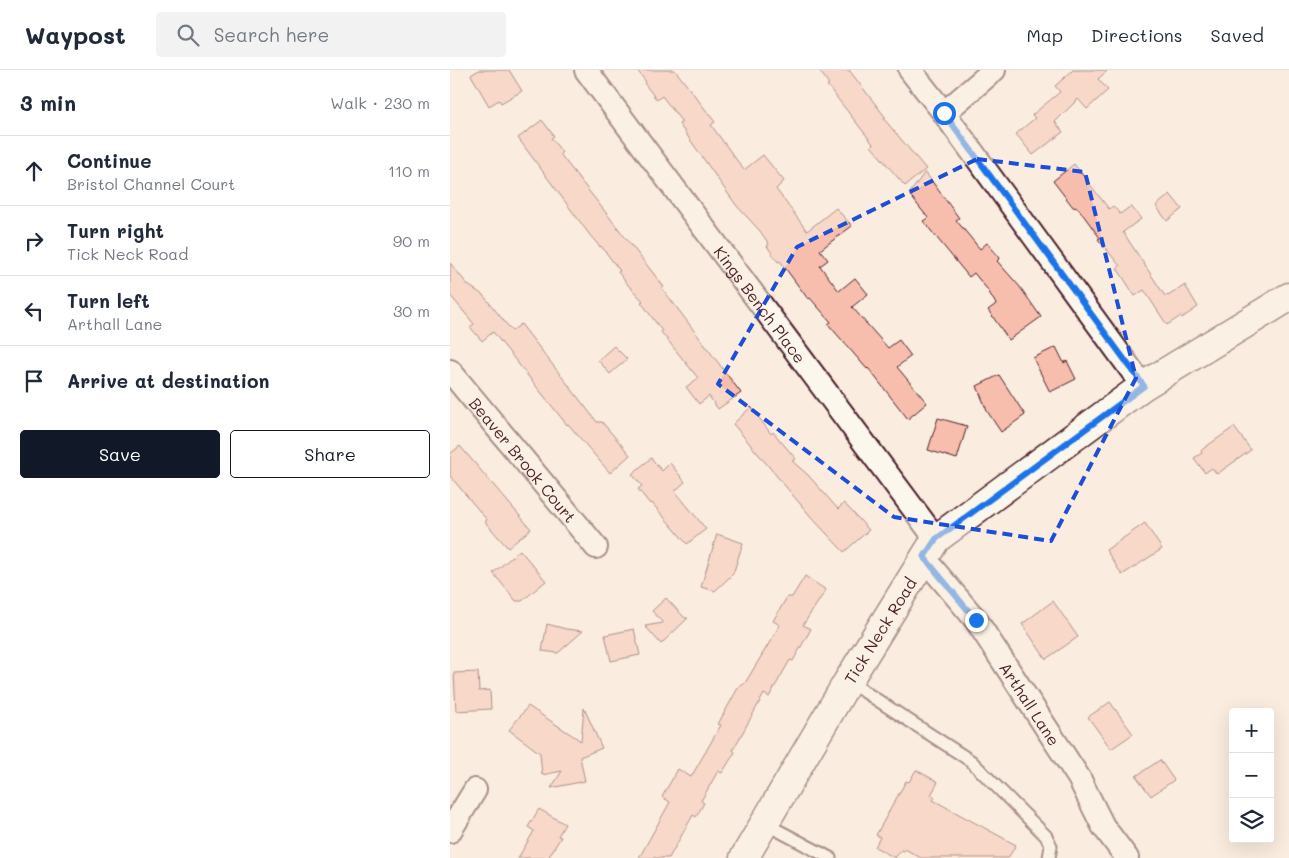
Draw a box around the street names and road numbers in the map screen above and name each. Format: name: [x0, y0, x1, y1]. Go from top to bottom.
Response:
street label: Kings Bench Place: [710, 241, 811, 367]
street label: Beaver Brook Court: [465, 392, 582, 527]
street label: Tick Neck Road: [839, 573, 920, 687]
street label: Arthall Lane: [996, 658, 1065, 749]

